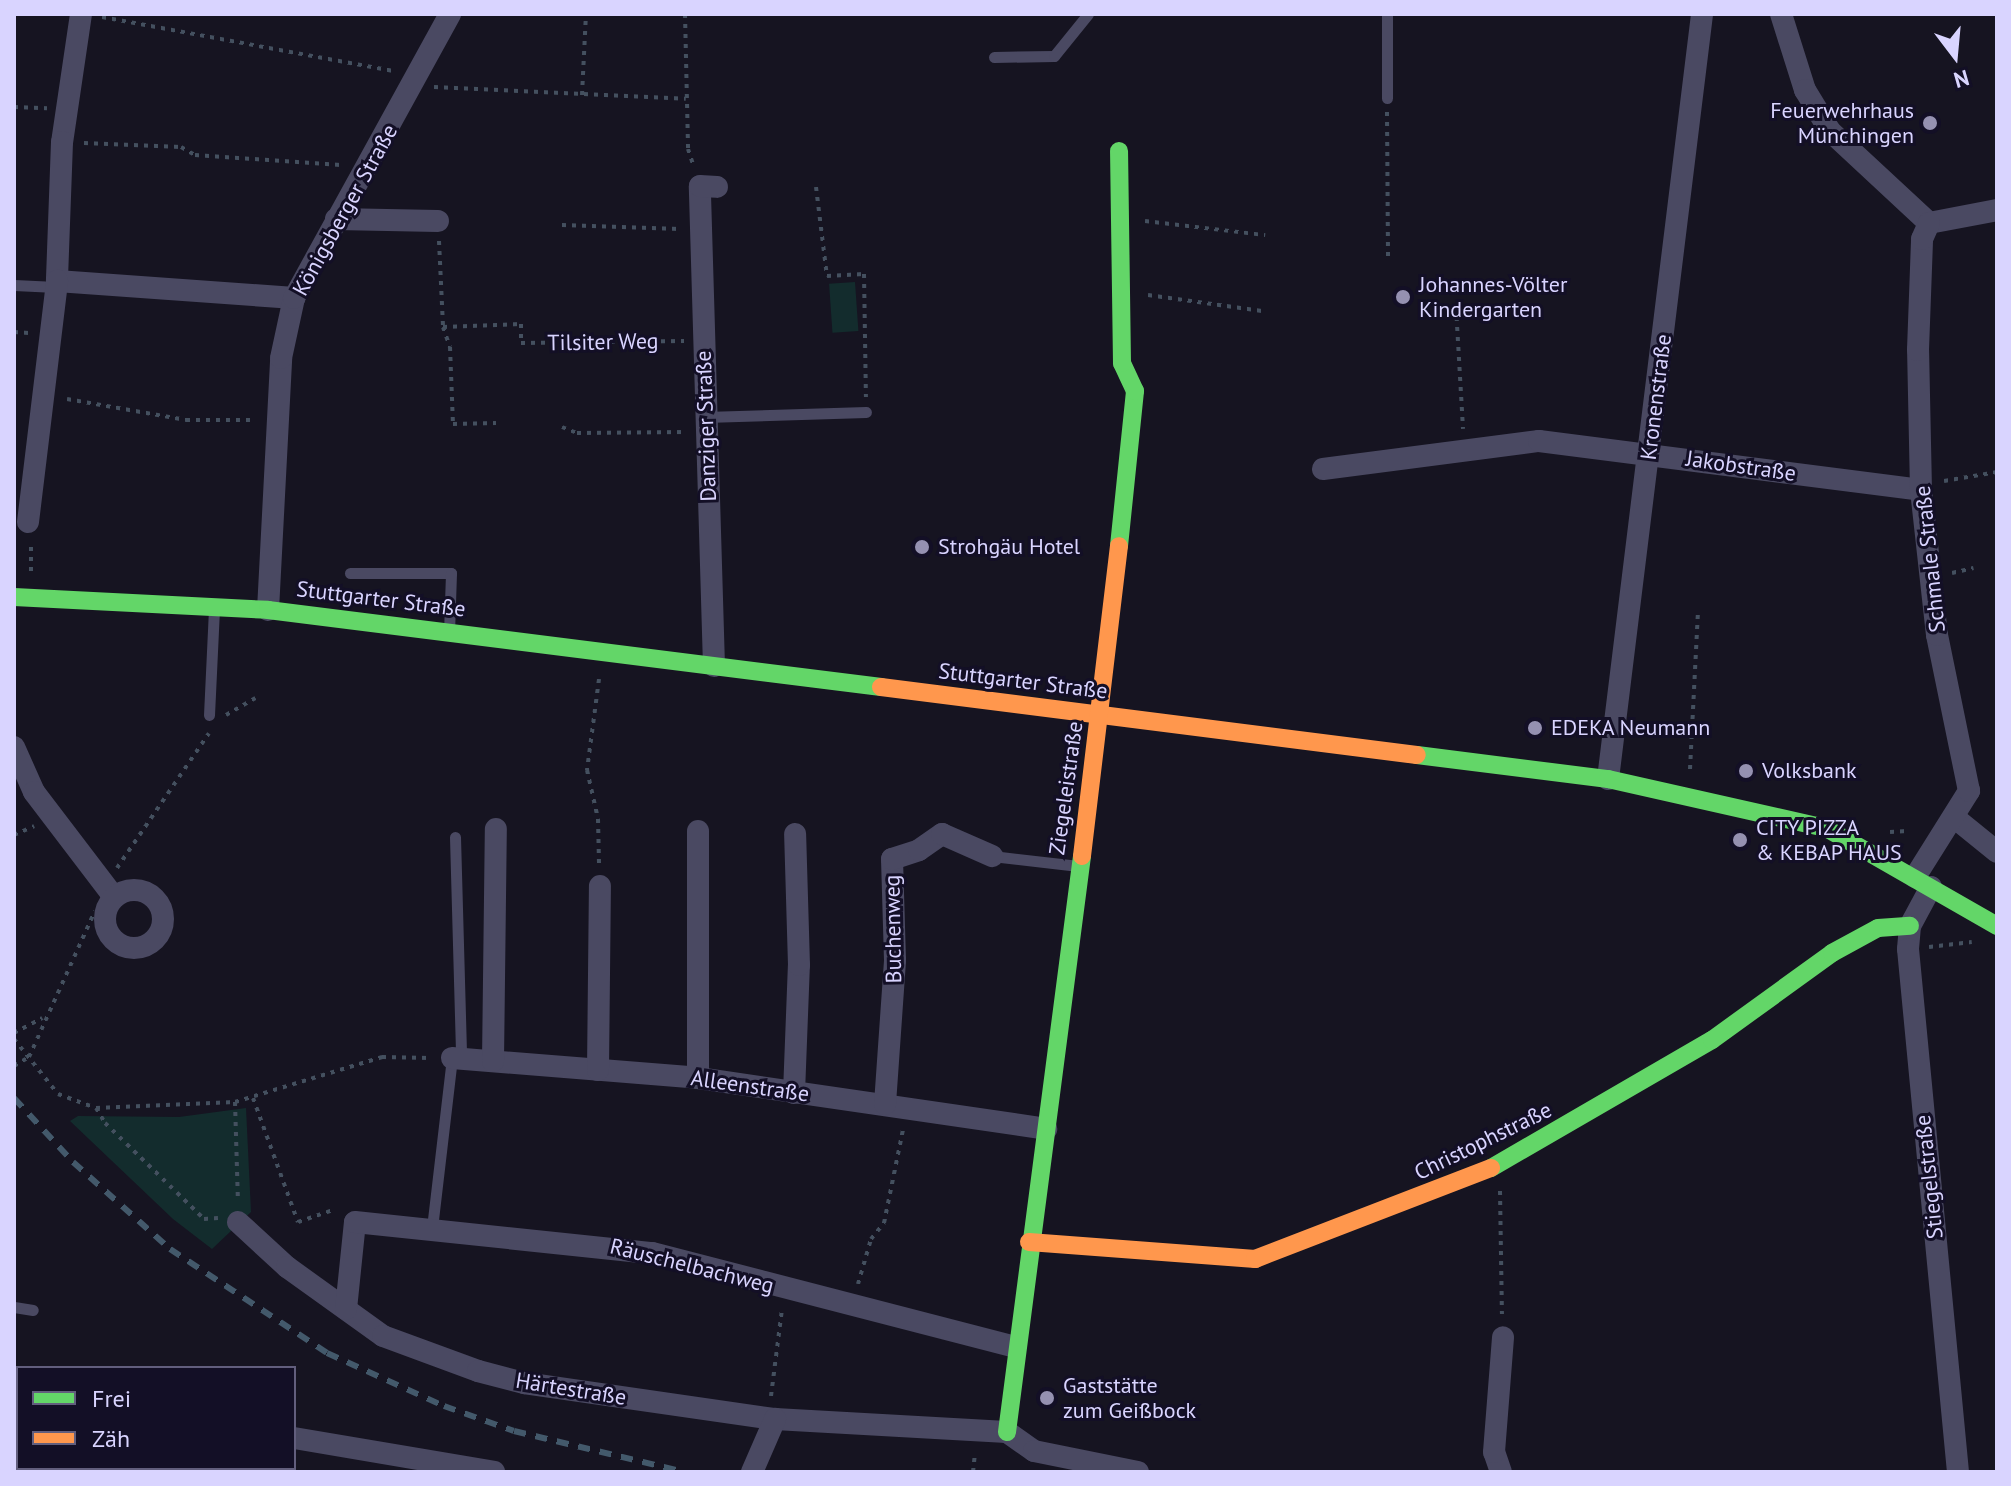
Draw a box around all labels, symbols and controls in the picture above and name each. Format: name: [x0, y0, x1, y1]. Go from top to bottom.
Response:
north arrow: [1915, 16, 1995, 96]
text: N: [1951, 64, 1972, 95]
place label: Feuerwehrhaus Münchingen: [1770, 97, 1914, 148]
marker: Feuerwehrhaus Münchingen: [1921, 114, 1939, 132]
street label: Königsberger Straße: [287, 120, 403, 300]
place label: Johannes-Völter Kindergarten: [1419, 271, 1567, 322]
marker: Johannes-Völter Kindergarten: [1394, 288, 1412, 306]
street label: Tilsiter Weg: [547, 328, 659, 356]
street label: Kronenstraße: [1635, 333, 1677, 461]
street label: Danziger Straße: [690, 350, 722, 502]
street label: Jakobstraße: [1684, 445, 1798, 487]
street label: Schmale Straße: [1909, 484, 1951, 634]
place label: Strohgäu Hotel: [938, 534, 1080, 560]
marker: Strohgäu Hotel: [913, 538, 931, 556]
street label: Stuttgarter Straße: [295, 576, 467, 622]
street label: Stuttgarter Straße: [937, 658, 1109, 704]
place label: EDEKA Neumann: [1551, 715, 1711, 741]
marker: EDEKA Neumann: [1526, 719, 1544, 737]
street label: Ziegeleistraße: [1044, 720, 1088, 856]
place label: Volksbank: [1762, 758, 1857, 784]
marker: Volksbank: [1737, 762, 1755, 780]
place label: CITY PIZZA & KEBAP HAUS: [1756, 814, 1903, 866]
marker: CITY PIZZA & KEBAP HAUS: [1731, 831, 1749, 849]
street label: Buchenweg: [879, 875, 907, 983]
street label: Alleenstraße: [689, 1065, 811, 1107]
street label: Christophstraße: [1410, 1096, 1556, 1186]
street label: Stiegelstraße: [1909, 1114, 1949, 1240]
street label: Räuschelbachweg: [607, 1233, 777, 1299]
legend: [16, 1366, 296, 1470]
street label: Härtestraße: [514, 1367, 628, 1411]
place label: Gaststätte zum Geißbock: [1063, 1372, 1196, 1424]
text: Frei: [92, 1383, 131, 1414]
marker: Gaststätte zum Geißbock: [1038, 1389, 1056, 1407]
text: Zäh: [92, 1423, 130, 1454]

